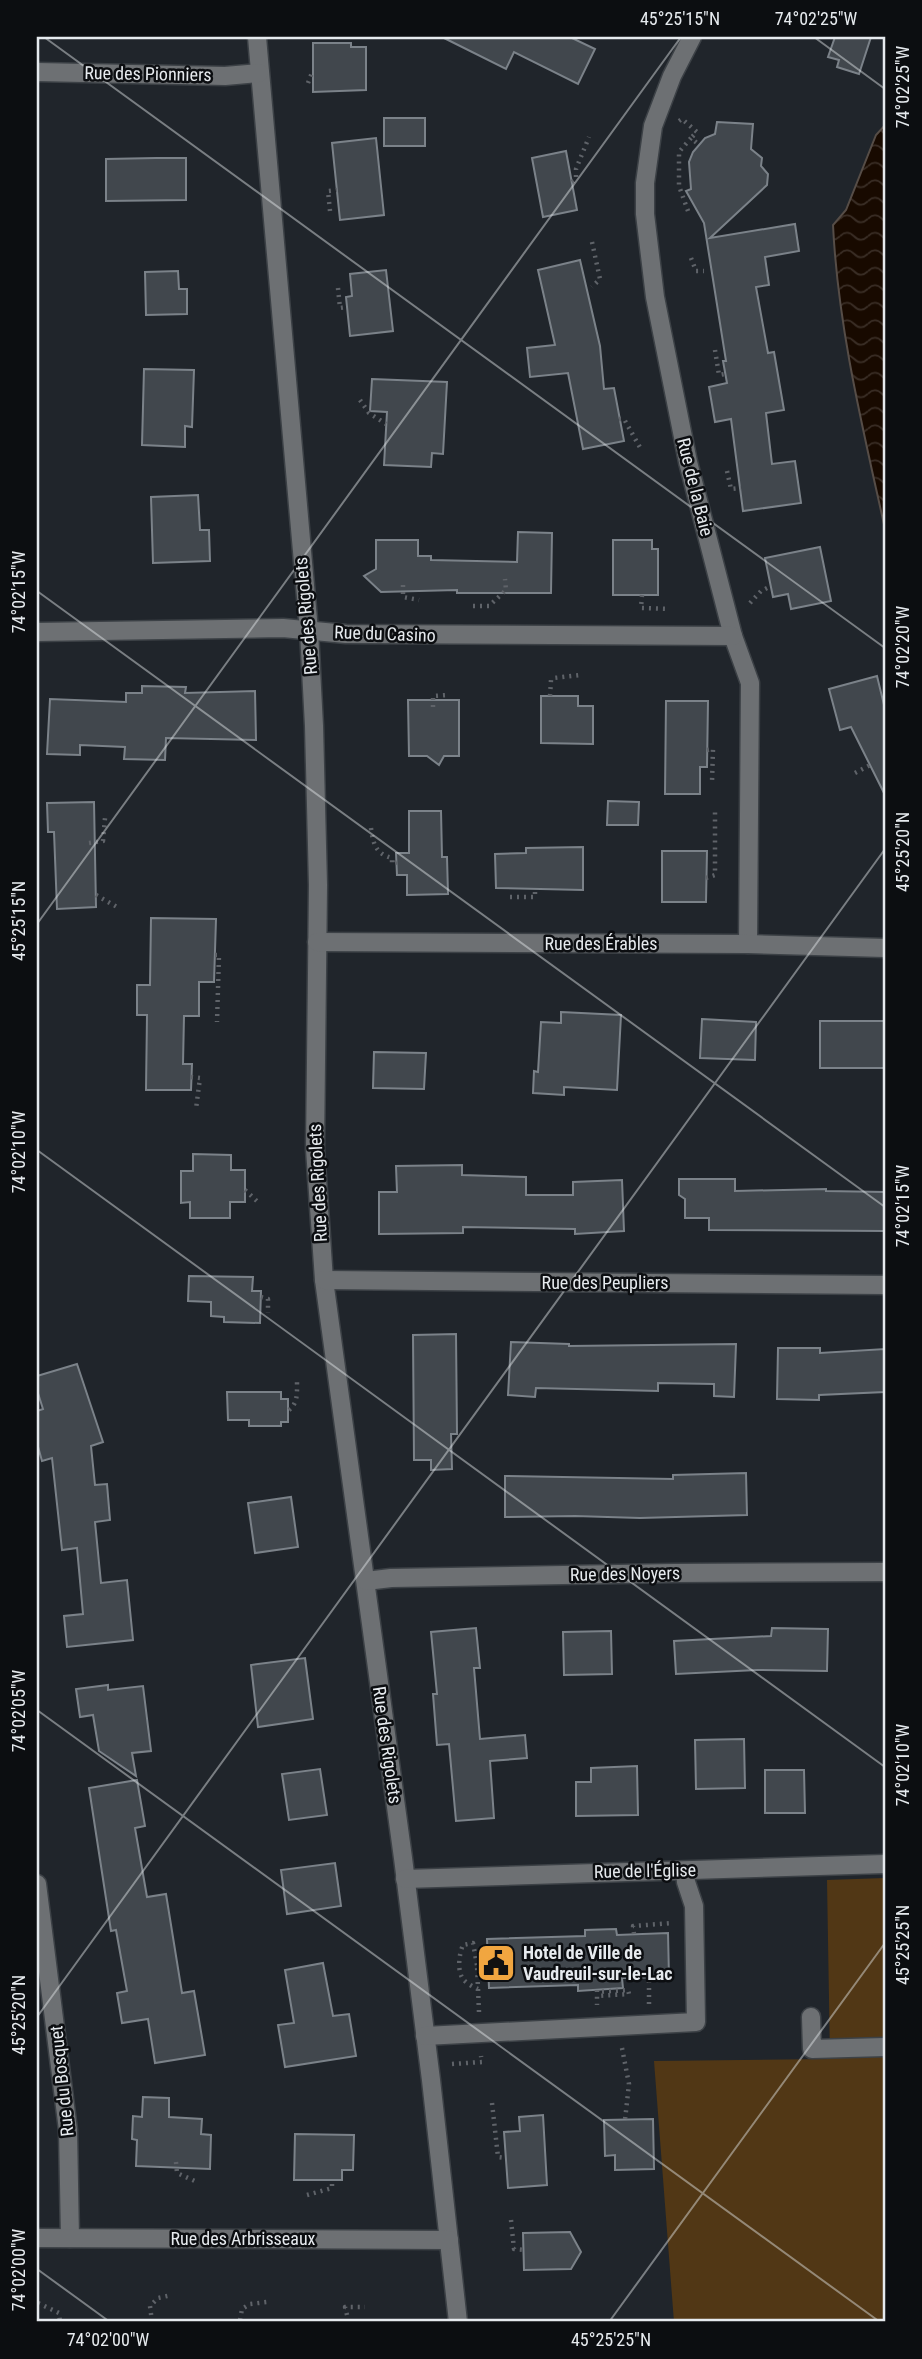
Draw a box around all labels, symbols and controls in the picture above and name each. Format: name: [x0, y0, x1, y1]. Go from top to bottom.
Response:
text: 45°25'15"N: [640, 8, 720, 29]
text: 74°02'25"W: [775, 8, 858, 29]
text: 74°02'25"W: [892, 45, 913, 128]
street label: Rue des Pionniers: [84, 62, 212, 85]
street label: Rue de la Baie: [673, 436, 718, 538]
text: 74°02'15"W: [8, 550, 29, 633]
street label: Rue des Rigolets: [290, 556, 321, 676]
text: 74°02'20"W: [892, 605, 913, 688]
street label: Rue du Casino: [334, 621, 436, 646]
text: 45°25'20"N: [892, 812, 913, 892]
text: 45°25'15"N: [8, 881, 29, 961]
street label: Rue des Érables: [545, 933, 657, 954]
text: 74°02'10"W: [8, 1110, 29, 1193]
street label: Rue des Rigolets: [304, 1123, 331, 1243]
text: 74°02'15"W: [892, 1164, 913, 1247]
street label: Rue des Peupliers: [542, 1272, 668, 1293]
street label: Rue des Noyers: [570, 1562, 680, 1585]
text: 74°02'05"W: [8, 1669, 29, 1752]
street label: Rue des Rigolets: [369, 1685, 406, 1805]
text: 74°02'10"W: [892, 1723, 913, 1806]
street label: Rue de l'Église: [594, 1859, 696, 1882]
text: 45°25'25"N: [892, 1905, 913, 1985]
public building icon: Hotel de Ville de Vaudreuil-sur-le-Lac: [475, 1942, 517, 1984]
place label: Hotel de Ville de Vaudreuil-sur-le-Lac: [523, 1942, 673, 1984]
text: 45°25'20"N: [8, 1975, 29, 2055]
street label: Rue du Bosquet: [45, 2025, 78, 2137]
text: 74°02'00"W: [8, 2228, 29, 2311]
street label: Rue des Arbrisseaux: [171, 2228, 316, 2249]
text: 74°02'00"W: [67, 2329, 150, 2350]
text: 45°25'25"N: [571, 2329, 651, 2350]

